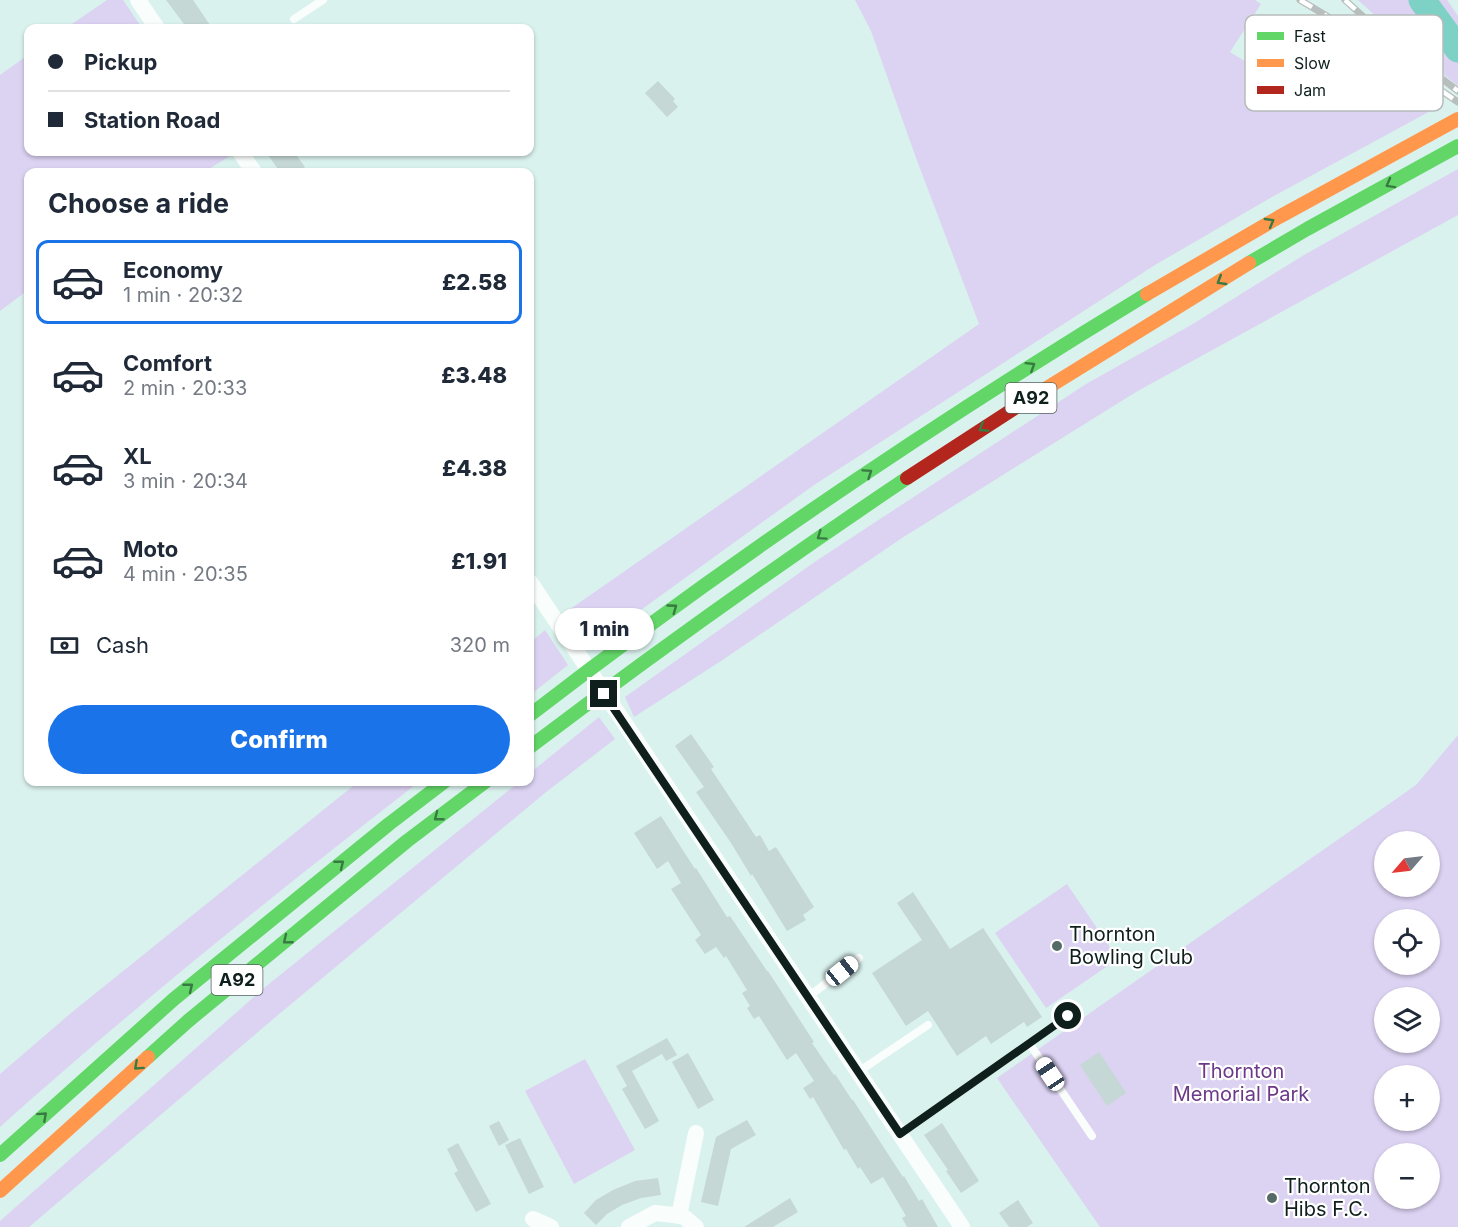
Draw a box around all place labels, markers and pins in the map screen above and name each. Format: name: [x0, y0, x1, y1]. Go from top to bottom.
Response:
place label: Thornton Bowling Club: [1069, 922, 1193, 969]
marker: Thornton Bowling Club: [1050, 939, 1064, 953]
place label: Thornton Hibs F.C.: [1284, 1174, 1371, 1221]
marker: Thornton Hibs F.C.: [1265, 1191, 1279, 1205]

